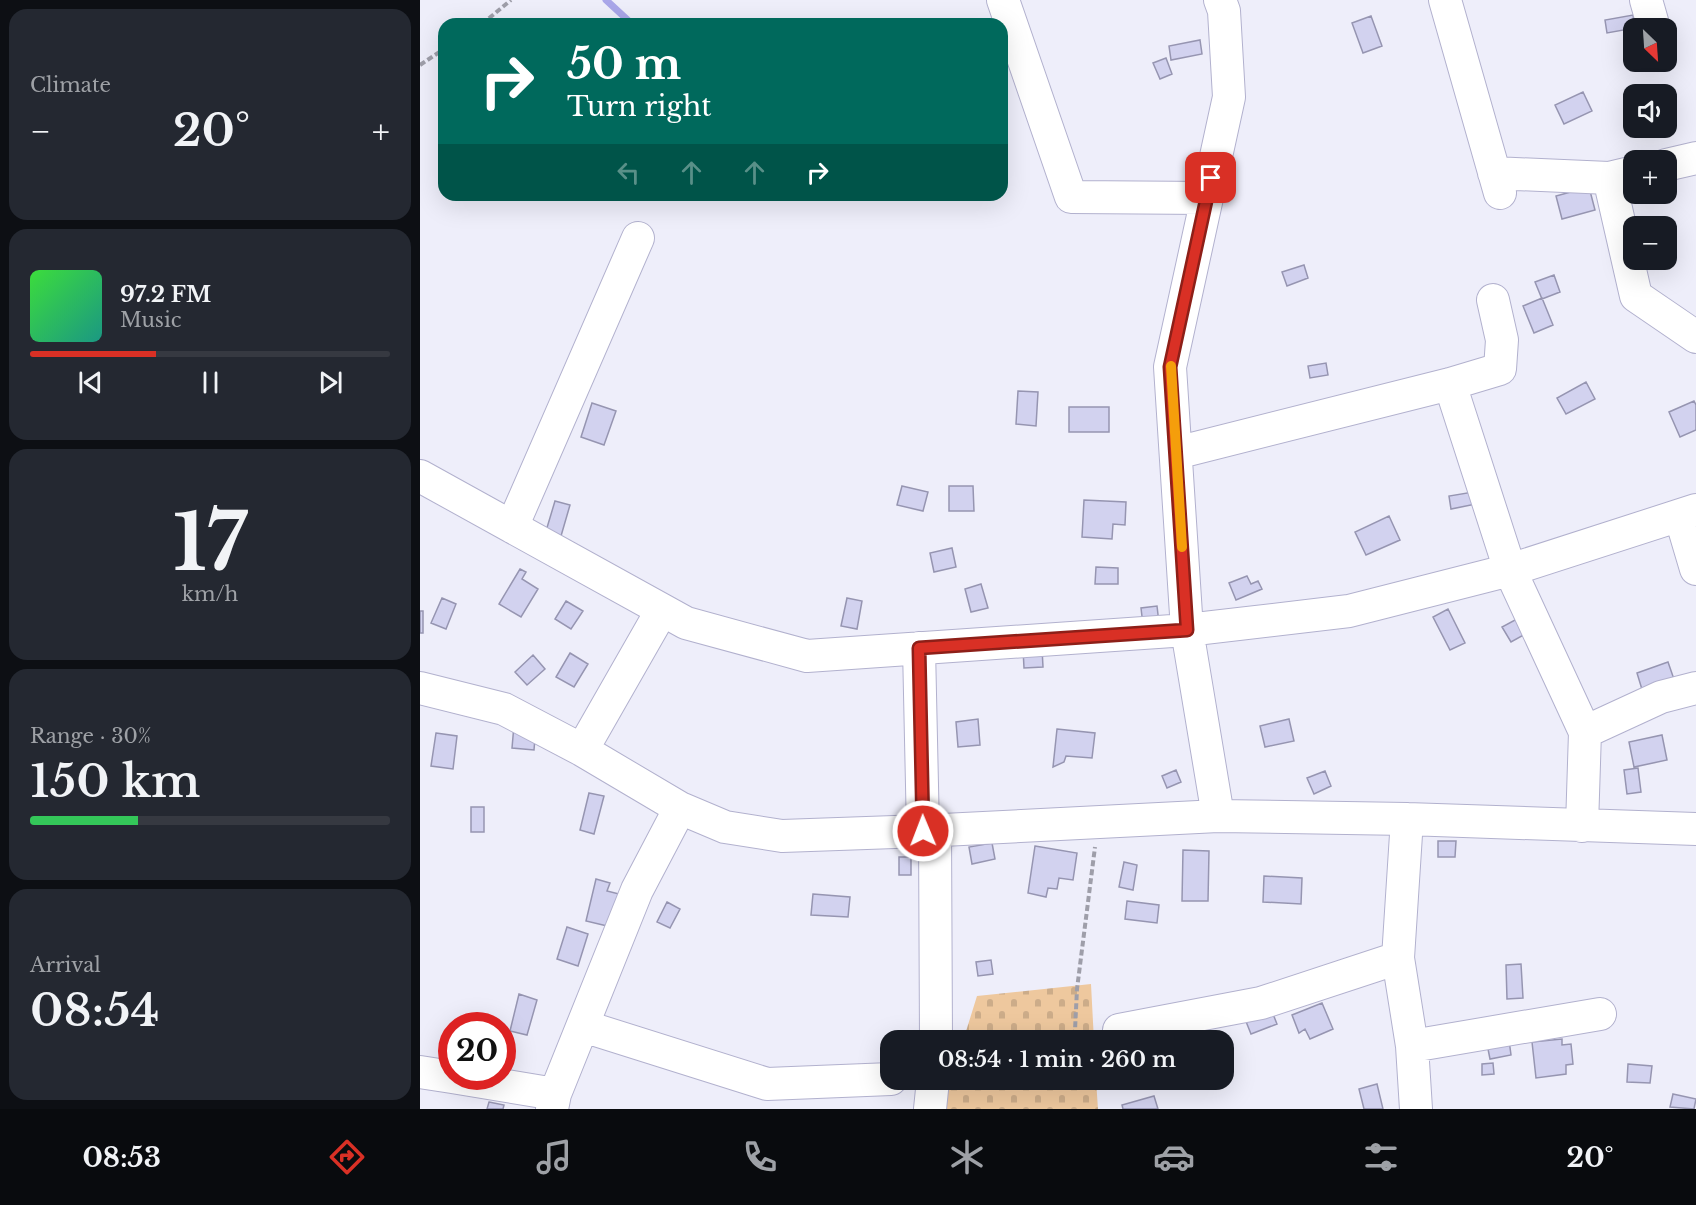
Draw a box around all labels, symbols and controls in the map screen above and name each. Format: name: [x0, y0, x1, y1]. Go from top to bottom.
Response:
north arrow: [1623, 18, 1677, 72]
map controls: [1623, 18, 1677, 270]
text: 50 m: [567, 38, 681, 90]
icon: right: [468, 42, 546, 120]
text: Climate: [30, 73, 111, 97]
button: sound: [1623, 84, 1677, 138]
text: Turn right: [567, 90, 711, 123]
text: 20°: [173, 102, 250, 158]
text: −: [30, 111, 51, 152]
text: +: [372, 111, 390, 152]
button: +: [1623, 150, 1677, 204]
pin: [1185, 152, 1236, 203]
icon: left: [612, 156, 645, 189]
icon: ahead: [675, 156, 708, 189]
icon: ahead: [738, 156, 771, 189]
icon: right: [801, 156, 834, 189]
icon: arrive: [1194, 161, 1227, 194]
button: −: [1623, 216, 1677, 270]
text: 97.2 FM: [120, 281, 211, 308]
text: Music: [120, 308, 181, 332]
icon: previous: [74, 366, 107, 399]
icon: pause: [194, 366, 227, 399]
icon: next: [314, 366, 347, 399]
text: 17: [173, 494, 247, 591]
text: km/h: [182, 582, 238, 606]
text: Range · 30%: [30, 724, 151, 748]
text: 150 km: [30, 753, 200, 809]
position arrow: [891, 799, 955, 863]
text: Arrival: [30, 953, 101, 977]
text: 08:54: [30, 982, 159, 1038]
speed limit sign: 20: [438, 1012, 516, 1090]
text: 08:54 · 1 min · 260 m: [938, 1046, 1176, 1073]
icon: directions: [326, 1136, 368, 1178]
icon: music: [533, 1136, 575, 1178]
icon: phone: [739, 1136, 781, 1178]
icon: climate: [946, 1136, 988, 1178]
icon: car: [1153, 1136, 1195, 1178]
icon: filters: [1360, 1136, 1402, 1178]
text: 08:53: [82, 1141, 161, 1174]
text: 20°: [1567, 1141, 1614, 1174]

